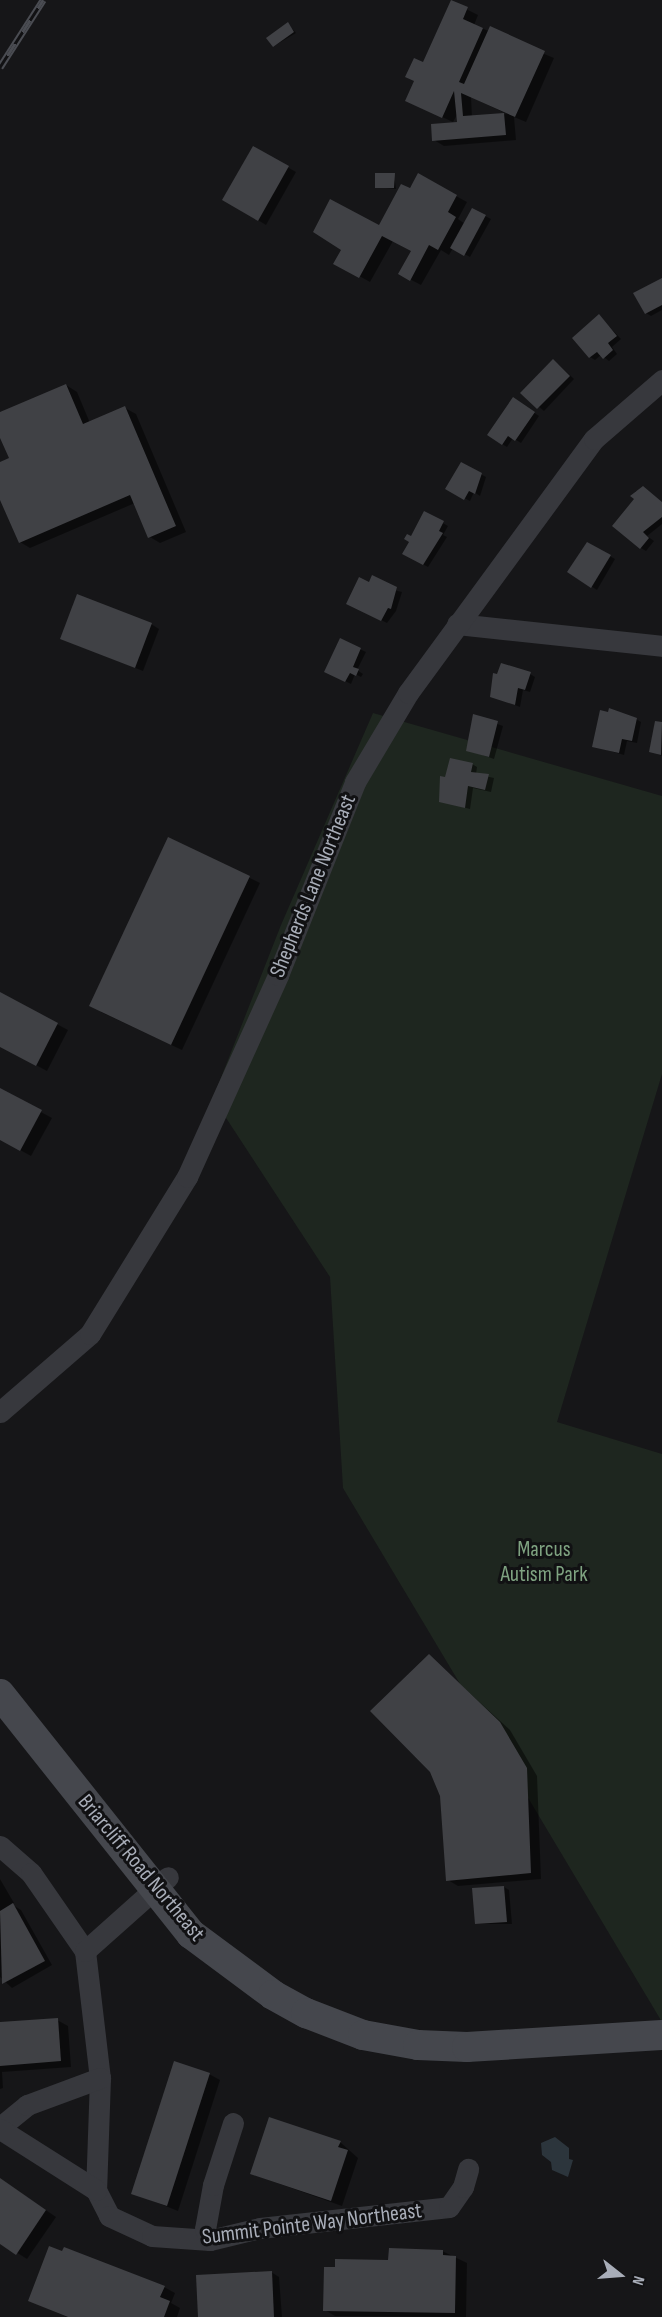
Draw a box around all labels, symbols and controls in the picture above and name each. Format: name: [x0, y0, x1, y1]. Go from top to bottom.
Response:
street label: Shepherds Lane Northeast: [264, 791, 362, 981]
park label: Marcus Autism Park: [500, 1536, 588, 1588]
street label: Briarcliff Road Northeast: [72, 1789, 210, 1947]
street label: Summit Pointe Way Northeast: [201, 2197, 423, 2251]
north arrow: [590, 2245, 650, 2305]
text: N: [627, 2274, 648, 2287]

